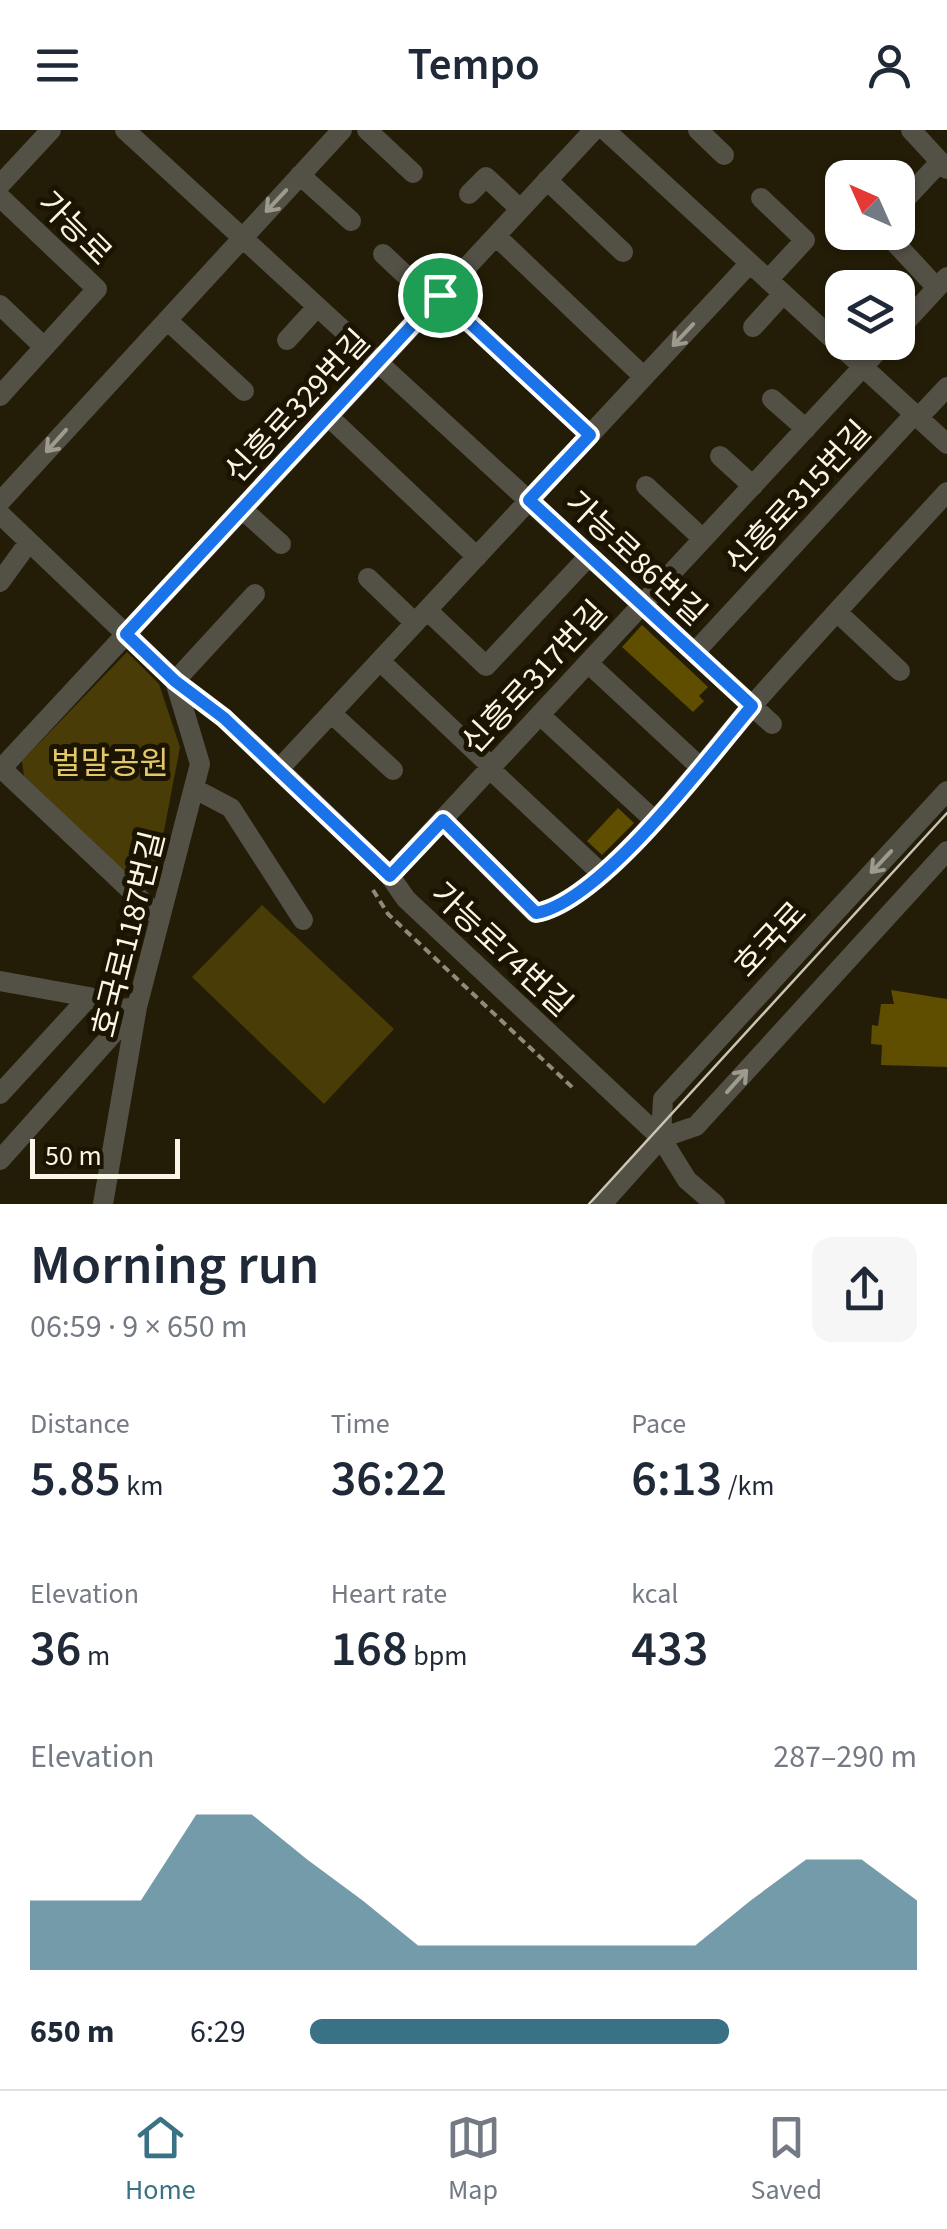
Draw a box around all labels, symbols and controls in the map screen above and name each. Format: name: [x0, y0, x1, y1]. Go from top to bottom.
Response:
text: Tempo: [407, 33, 540, 97]
icon: menu: [30, 38, 85, 93]
icon: person: [862, 38, 917, 93]
north arrow: [825, 160, 915, 250]
map controls: [825, 160, 915, 360]
street label: 가능로: [27, 181, 122, 276]
one-way arrow: [264, 188, 288, 214]
pin: [398, 253, 483, 338]
icon: arrive: [413, 268, 468, 323]
button: layers: [825, 270, 915, 360]
street label: 신흥로329번길: [214, 320, 381, 494]
one-way arrow: [672, 322, 695, 347]
street label: 신흥로315번길: [715, 411, 882, 585]
one-way arrow: [45, 428, 68, 453]
street label: 가능로86번길: [554, 481, 716, 637]
street label: 신흥로317번길: [451, 591, 618, 765]
park label: 벌말공원: [51, 741, 169, 787]
street label: 호국로1187번길: [81, 826, 177, 1042]
one-way arrow: [869, 850, 893, 874]
street label: 가능로74번길: [420, 872, 582, 1028]
street label: 호국로: [724, 892, 818, 988]
one-way arrow: [725, 1069, 748, 1094]
scale bar: [30, 1134, 180, 1178]
text: 50 m: [45, 1136, 102, 1176]
text: Morning run: [30, 1227, 319, 1305]
button: share: [812, 1237, 917, 1342]
text: 06:59 · 9 × 650 m: [30, 1304, 248, 1350]
text: Distance: [30, 1404, 130, 1444]
text: Time: [331, 1404, 390, 1444]
text: Pace: [631, 1404, 686, 1444]
text: 5.85: [30, 1444, 121, 1515]
text: 36:22: [331, 1444, 447, 1515]
text: 6:13: [631, 1444, 722, 1515]
text: km: [121, 1466, 163, 1506]
text: /km: [722, 1466, 775, 1506]
text: Elevation: [30, 1574, 139, 1614]
text: Heart rate: [331, 1574, 447, 1614]
text: kcal: [631, 1574, 678, 1614]
text: 36: [30, 1614, 81, 1685]
text: 168: [331, 1614, 408, 1685]
text: 433: [631, 1614, 708, 1685]
text: m: [81, 1636, 110, 1676]
text: bpm: [408, 1636, 467, 1676]
text: Elevation: [30, 1734, 155, 1780]
text: 287–290 m: [773, 1734, 917, 1780]
text: 650 m: [30, 2009, 115, 2055]
text: 6:29: [190, 2009, 246, 2055]
tab: Home: [125, 2110, 196, 2210]
tab: Map: [446, 2110, 501, 2210]
tab: Saved: [751, 2110, 822, 2210]

